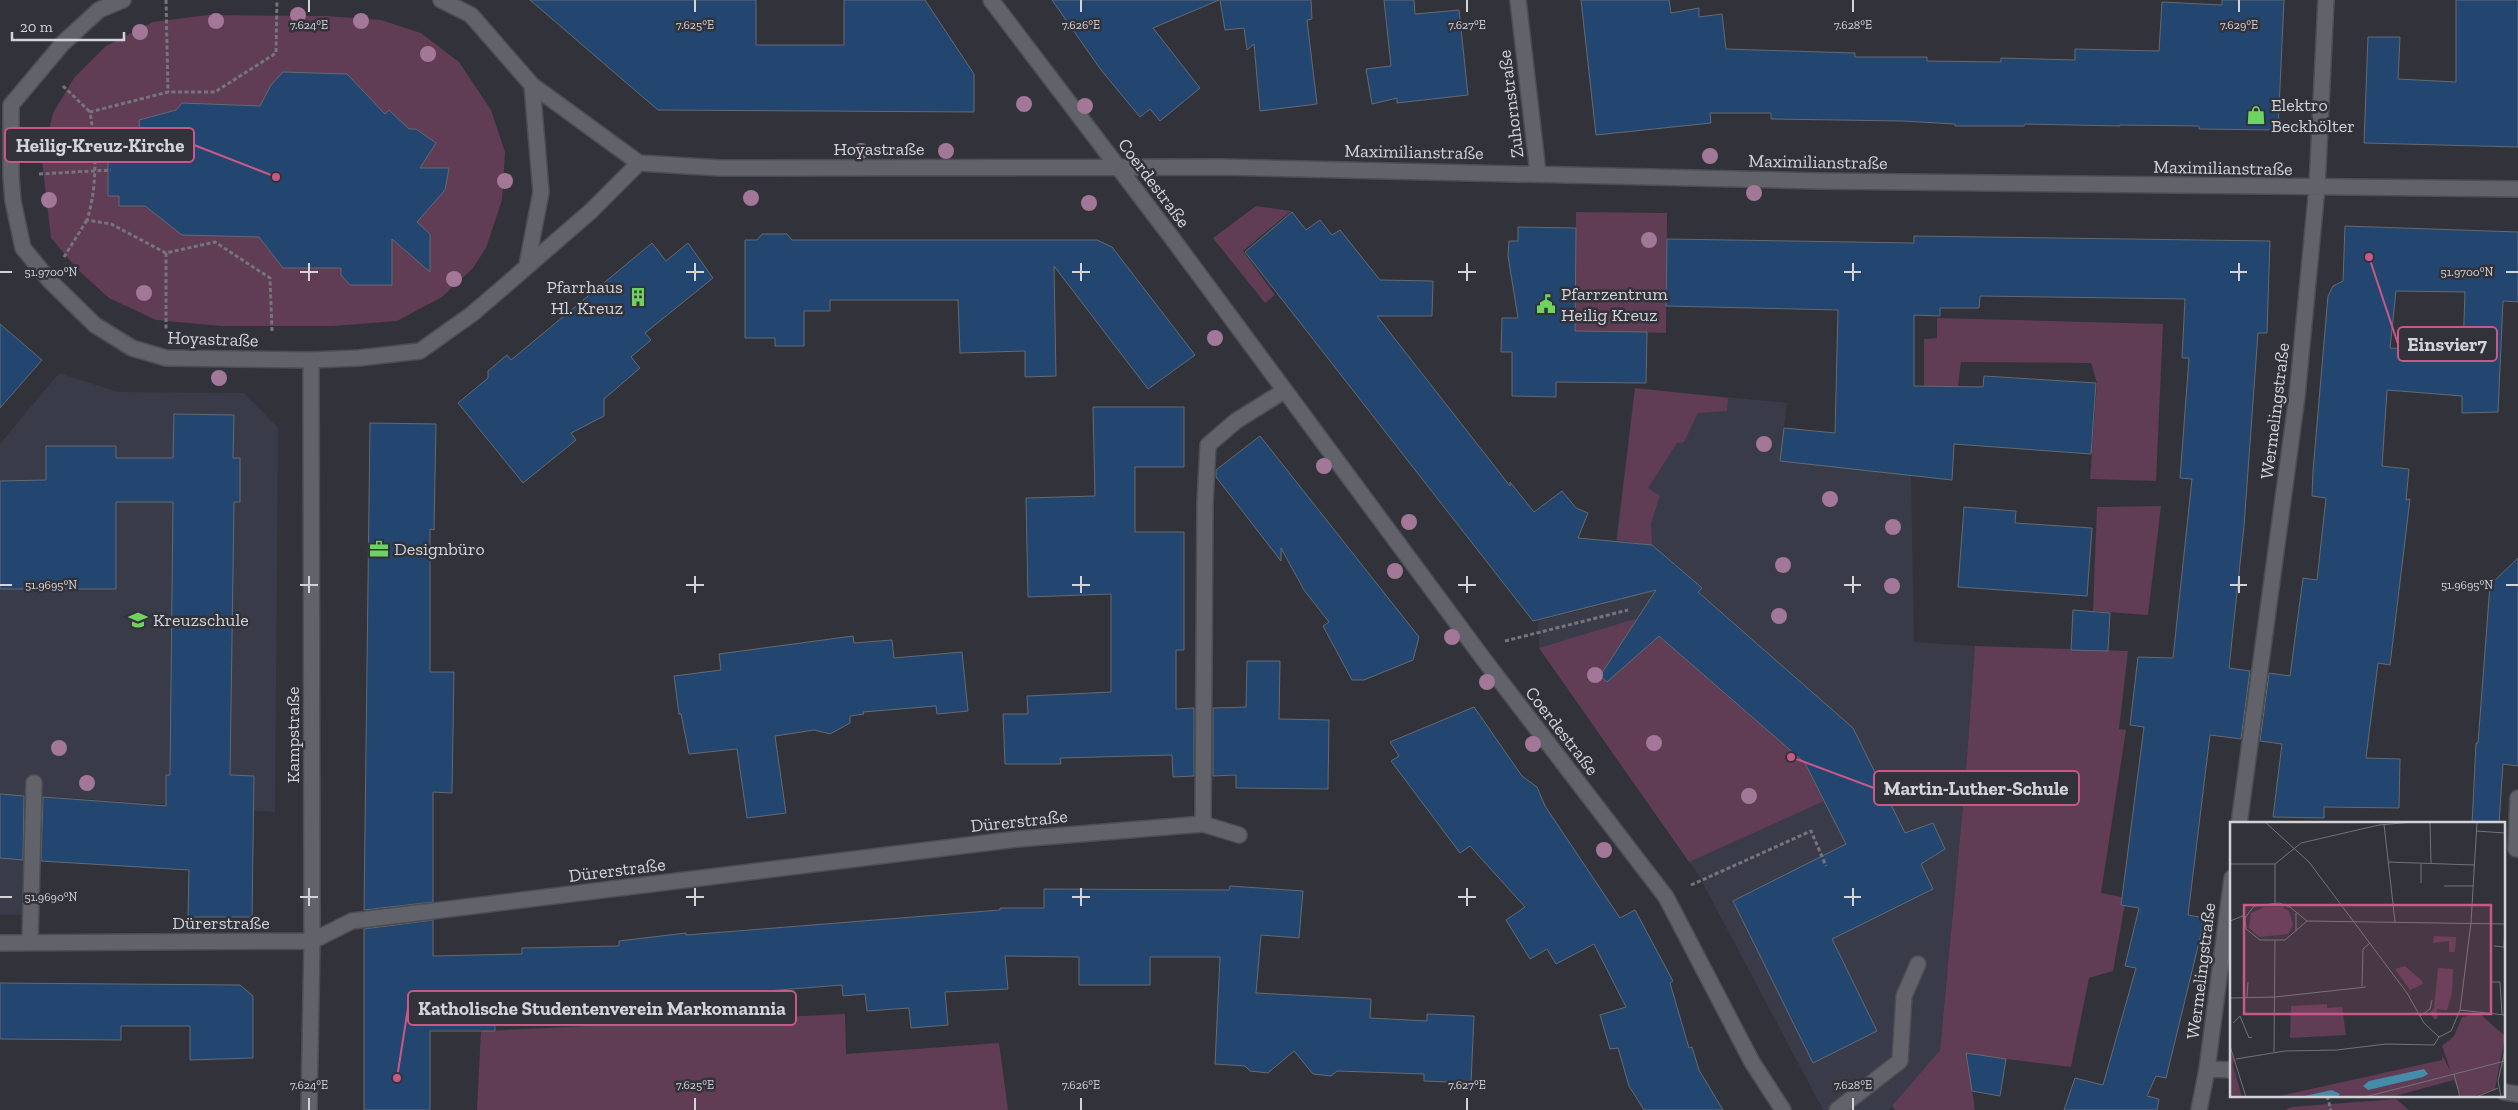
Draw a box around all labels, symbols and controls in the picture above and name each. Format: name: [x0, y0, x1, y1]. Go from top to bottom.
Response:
scale bar: [12, 10, 125, 42]
text: 20 m: [20, 18, 53, 36]
text: 7.624°E: [290, 18, 328, 32]
text: 7.625°E: [676, 18, 714, 32]
text: 7.626°E: [1062, 18, 1100, 32]
text: 7.627°E: [1448, 18, 1486, 32]
text: 7.628°E: [1834, 18, 1872, 32]
text: 7.629°E: [2220, 18, 2258, 32]
street label: Zuhornstraße: [1493, 49, 1529, 159]
place label: Elektro Beckhölter: [2271, 94, 2355, 137]
shop icon: Elektro Beckhölter: [2245, 104, 2267, 126]
callout: Heilig-Kreuz-Kirche: [5, 128, 194, 162]
text: Heilig-Kreuz-Kirche: [16, 134, 184, 157]
street label: Coerdestraße: [1113, 134, 1195, 232]
street label: Hoyastraße: [833, 138, 925, 160]
street label: Maximilianstraße: [1344, 140, 1484, 164]
street label: Maximilianstraße: [1748, 150, 1888, 174]
street label: Maximilianstraße: [2153, 156, 2293, 180]
text: 51.9700°N: [25, 265, 78, 279]
text: 51.9700°N: [2441, 265, 2494, 279]
place label: Pfarrhaus Hl. Kreuz: [546, 276, 623, 319]
place label: Pfarrzentrum Heilig Kreuz: [1561, 283, 1668, 326]
building icon: Pfarrhaus Hl. Kreuz: [627, 286, 649, 308]
public building icon: Pfarrzentrum Heilig Kreuz: [1535, 293, 1557, 315]
street label: Hoyastraße: [167, 326, 259, 352]
callout: Einsvier7: [2398, 327, 2497, 361]
text: Einsvier7: [2407, 333, 2487, 356]
street label: Wermelingstraße: [2256, 342, 2294, 480]
office icon: Designbüro: [368, 538, 390, 560]
place label: Designbüro: [394, 538, 485, 560]
text: 51.9695°N: [25, 578, 77, 592]
text: 51.9695°N: [2441, 578, 2493, 592]
school or university icon: Kreuzschule: [127, 609, 149, 631]
place label: Kreuzschule: [153, 609, 249, 631]
street label: Coerdestraße: [1521, 682, 1603, 780]
street label: Kampstraße: [282, 687, 304, 783]
callout: Martin-Luther-Schule: [1874, 771, 2079, 805]
text: Martin-Luther-Schule: [1883, 777, 2069, 800]
street label: Dürerstraße: [969, 805, 1069, 837]
inset map: [2230, 822, 2506, 1098]
street label: Dürerstraße: [567, 853, 667, 887]
text: 51.9690°N: [25, 890, 78, 904]
street label: Wermelingstraße: [2182, 902, 2220, 1040]
street label: Dürerstraße: [172, 912, 270, 934]
callout: Katholische Studentenverein Markomannia: [408, 991, 796, 1025]
text: Katholische Studentenverein Markomannia: [418, 997, 786, 1020]
text: 7.624°E: [290, 1078, 328, 1092]
text: 7.625°E: [676, 1078, 714, 1092]
text: 7.626°E: [1062, 1078, 1100, 1092]
text: 7.627°E: [1448, 1078, 1486, 1092]
text: 7.628°E: [1834, 1078, 1872, 1092]

